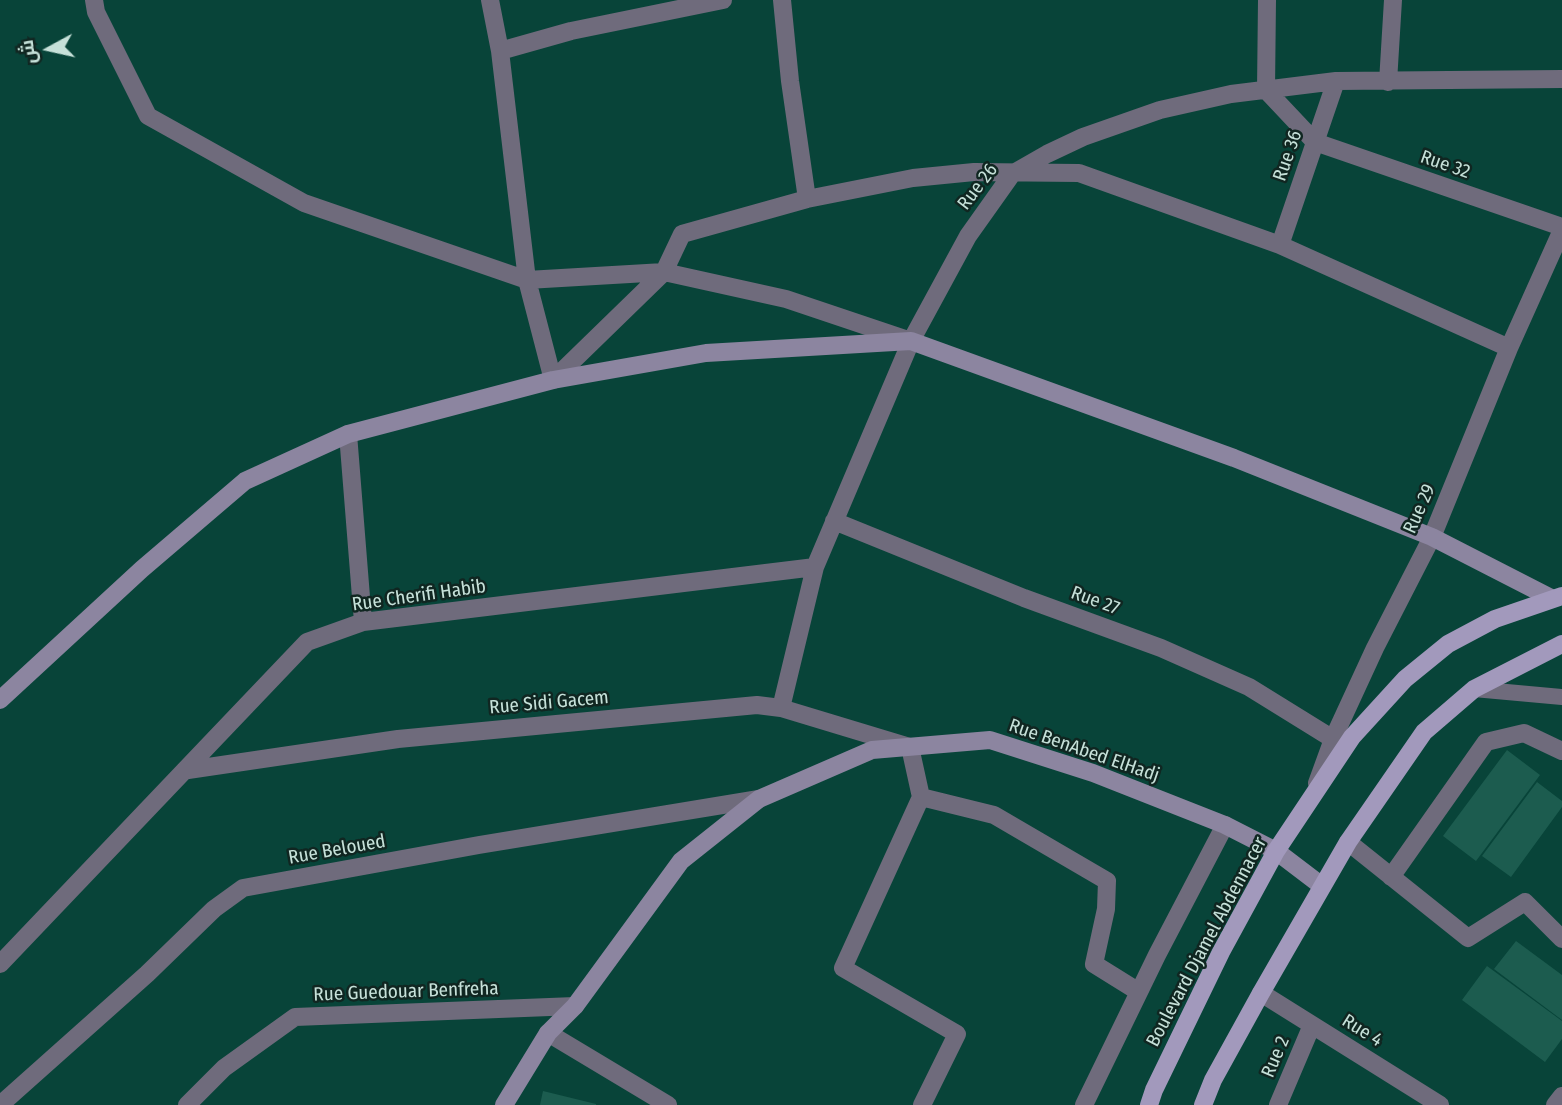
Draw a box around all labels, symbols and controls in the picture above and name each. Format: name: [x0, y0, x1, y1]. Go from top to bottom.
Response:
north arrow: [14, 14, 84, 84]
text: ش: [15, 38, 41, 66]
street label: Rue 36: [1269, 128, 1307, 184]
street label: Rue 32: [1417, 146, 1473, 184]
street label: Rue 26: [953, 159, 1003, 215]
street label: Rue 29: [1399, 481, 1441, 537]
street label: Rue Cherifi Habib: [351, 575, 487, 617]
street label: Rue 27: [1068, 582, 1122, 620]
street label: Rue Sidi Gacem: [488, 686, 610, 720]
street label: Rue BenAbed ElHadj: [1006, 715, 1162, 787]
street label: Rue Beloued: [287, 830, 387, 870]
street label: Boulevard Djamel Abdennacer: [1142, 833, 1272, 1051]
street label: Rue Guedouar Benfreha: [313, 977, 499, 1007]
street label: Rue 4: [1338, 1010, 1386, 1052]
street label: Rue 2: [1257, 1033, 1295, 1081]

